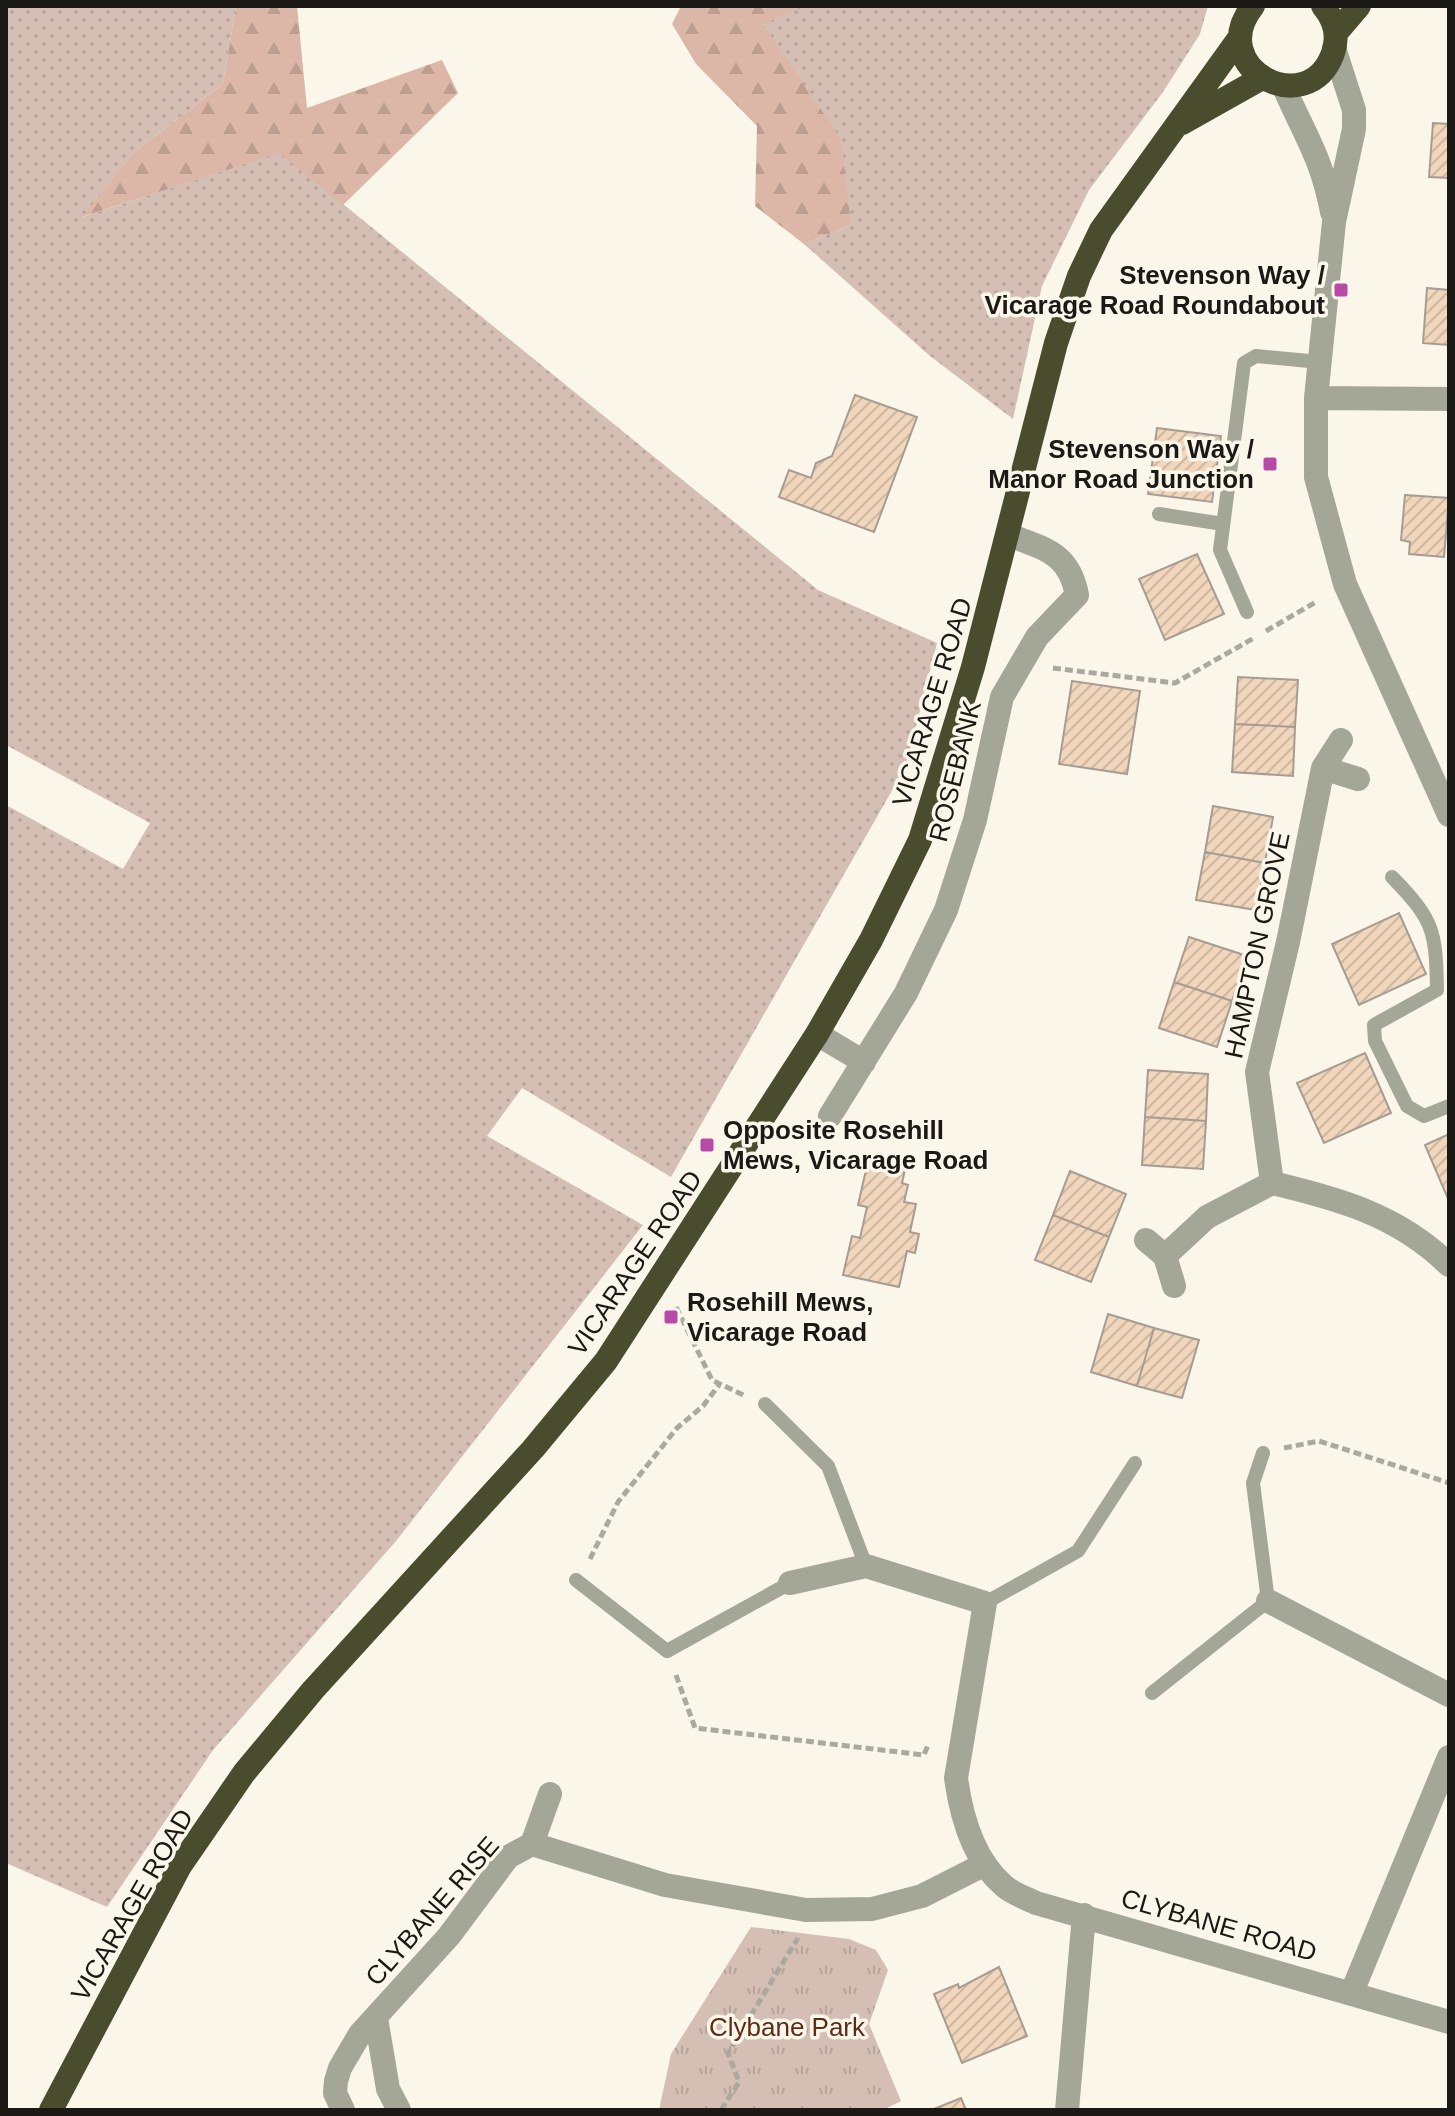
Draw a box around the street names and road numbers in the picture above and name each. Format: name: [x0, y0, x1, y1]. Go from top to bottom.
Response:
street label: VICARAGE ROAD: [886, 594, 978, 810]
street label: ROSEBANK: [923, 697, 987, 845]
street label: HAMPTON GROVE: [1218, 829, 1296, 1061]
street label: VICARAGE ROAD: [562, 1165, 708, 1361]
street label: VICARAGE ROAD: [65, 1804, 199, 2006]
street label: CLYBANE RISE: [359, 1830, 505, 1992]
street label: CLYBANE ROAD: [1118, 1883, 1320, 1967]

